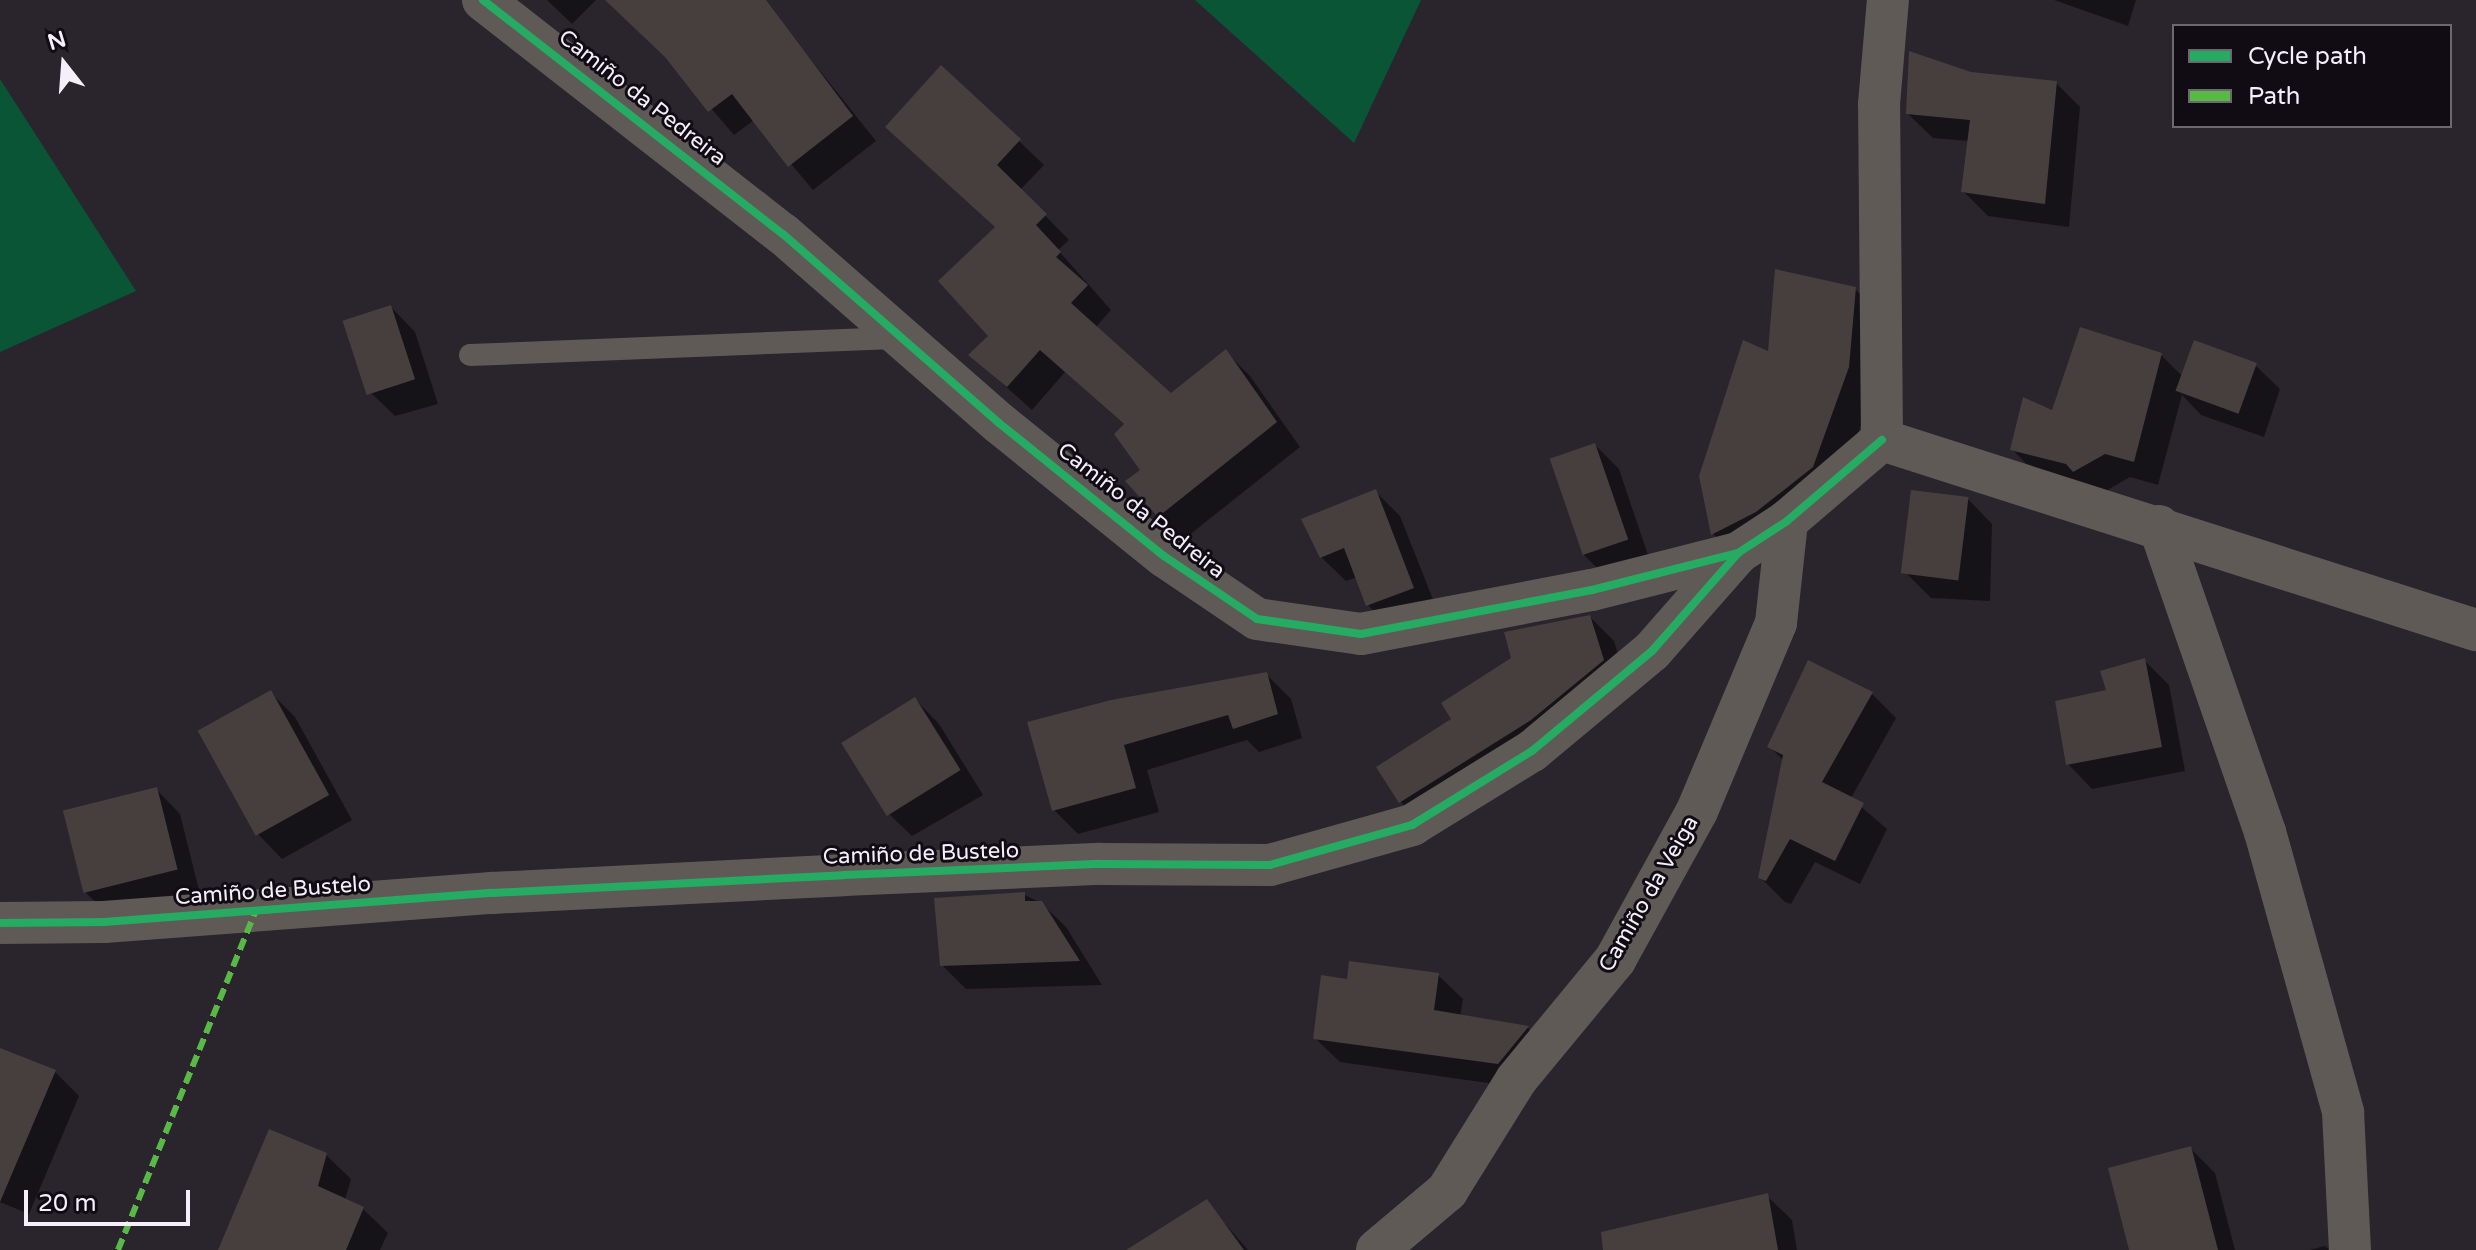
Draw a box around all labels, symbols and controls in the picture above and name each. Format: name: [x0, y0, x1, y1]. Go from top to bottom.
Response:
north arrow: [24, 24, 104, 104]
street label: Camiño da Pedreira: [553, 24, 731, 172]
legend: [2172, 24, 2452, 128]
text: N: [45, 26, 69, 56]
text: Cycle path: [2248, 42, 2367, 71]
text: Path: [2248, 82, 2301, 111]
street label: Camiño da Pedreira: [1052, 437, 1230, 585]
street label: Camiño da Veiga: [1594, 811, 1704, 977]
street label: Camiño de Bustelo: [822, 837, 1020, 871]
street label: Camiño de Bustelo: [174, 871, 372, 911]
scale bar: [28, 1174, 194, 1224]
text: 20 m: [38, 1189, 96, 1218]

